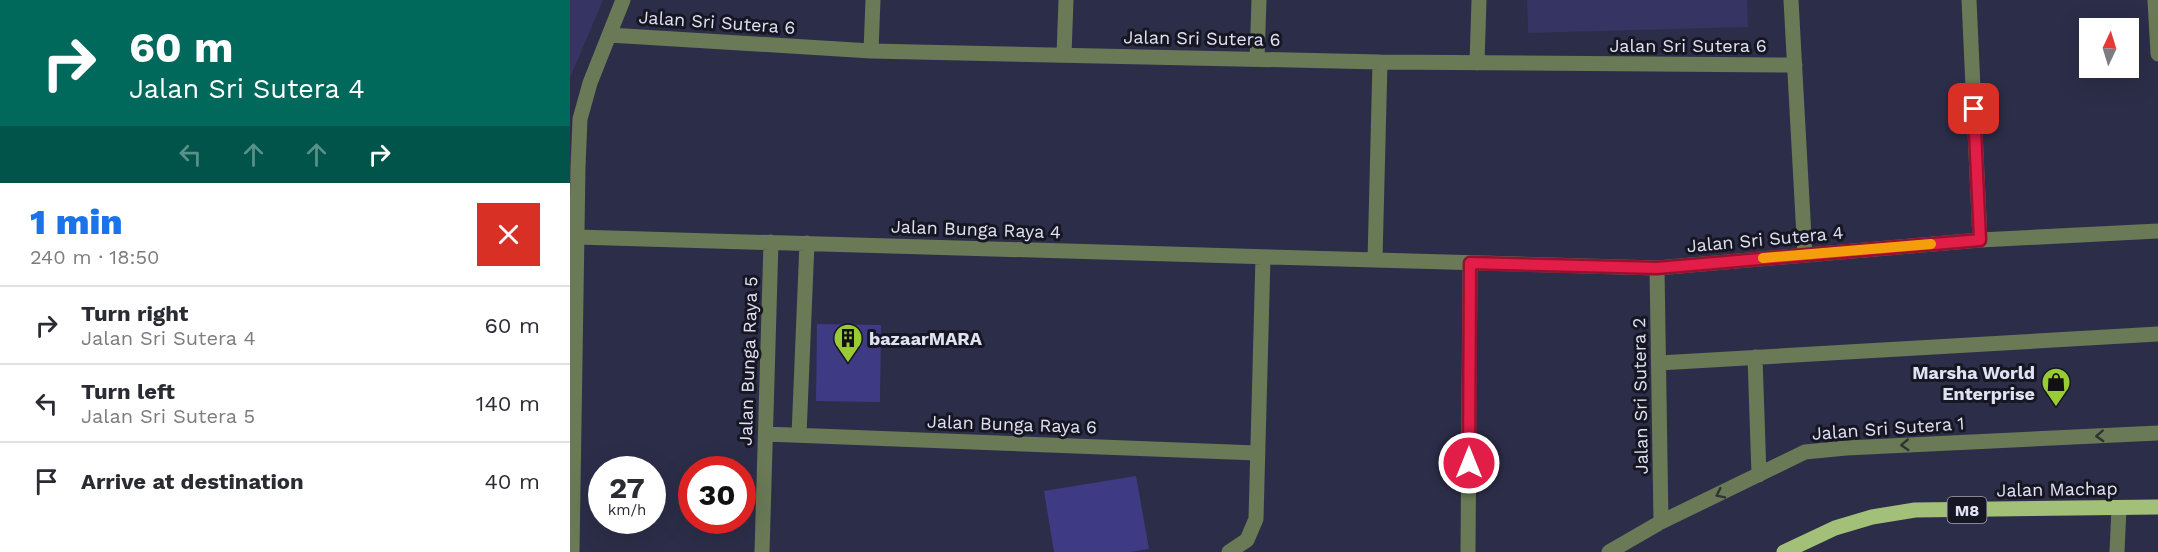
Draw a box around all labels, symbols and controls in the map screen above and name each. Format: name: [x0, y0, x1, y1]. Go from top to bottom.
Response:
street label: Jalan Sri Sutera 6: [638, 6, 796, 38]
north arrow: [2079, 18, 2139, 78]
map controls: [2079, 18, 2139, 78]
text: 60 m: [129, 23, 233, 72]
icon: right: [30, 24, 108, 102]
street label: Jalan Sri Sutera 6: [1123, 26, 1281, 50]
street label: Jalan Sri Sutera 6: [1609, 35, 1767, 56]
text: Jalan Sri Sutera 4: [129, 73, 365, 105]
pin: [1948, 83, 1999, 134]
icon: arrive: [1957, 92, 1990, 125]
icon: left: [174, 138, 207, 171]
icon: ahead: [237, 138, 270, 171]
icon: ahead: [300, 138, 333, 171]
icon: right: [363, 138, 396, 171]
text: 1 min: [30, 201, 123, 243]
button: close: [477, 203, 540, 266]
street label: Jalan Bunga Raya 4: [891, 216, 1061, 242]
street label: Jalan Sri Sutera 4: [1686, 222, 1844, 256]
text: 240 m · 18:50: [30, 245, 159, 269]
street label: Jalan Bunga Raya 5: [735, 276, 761, 446]
text: Turn right: [81, 301, 188, 326]
icon: right: [30, 309, 63, 342]
text: 60 m: [484, 313, 540, 338]
street label: Jalan Sri Sutera 2: [1628, 317, 1652, 475]
building icon: bazaarMARA: [832, 322, 864, 364]
text: Jalan Sri Sutera 4: [81, 326, 256, 350]
place label: bazaarMARA: [869, 328, 983, 349]
place label: Marsha World Enterprise: [1912, 362, 2035, 404]
shop icon: Marsha World Enterprise: [2040, 366, 2072, 408]
text: Turn left: [81, 379, 175, 404]
icon: left: [30, 387, 63, 420]
text: 140 m: [476, 391, 540, 416]
text: Jalan Sri Sutera 5: [81, 404, 255, 428]
street label: Jalan Bunga Raya 6: [927, 411, 1097, 437]
street label: Jalan Sri Sutera 1: [1811, 412, 1965, 444]
one-way arrow: [2095, 429, 2104, 442]
position arrow: [1437, 431, 1501, 495]
one-way arrow: [1900, 439, 1909, 452]
speed limit sign: 30: [678, 456, 756, 534]
icon: arrive: [30, 465, 63, 498]
text: Arrive at destination: [81, 469, 304, 494]
text: 40 m: [484, 469, 540, 494]
text: 27: [609, 470, 645, 505]
street label: Jalan Machap: [1996, 477, 2118, 501]
one-way arrow: [1715, 486, 1726, 498]
road number: M8: [1948, 497, 1986, 523]
text: km/h: [608, 501, 646, 519]

